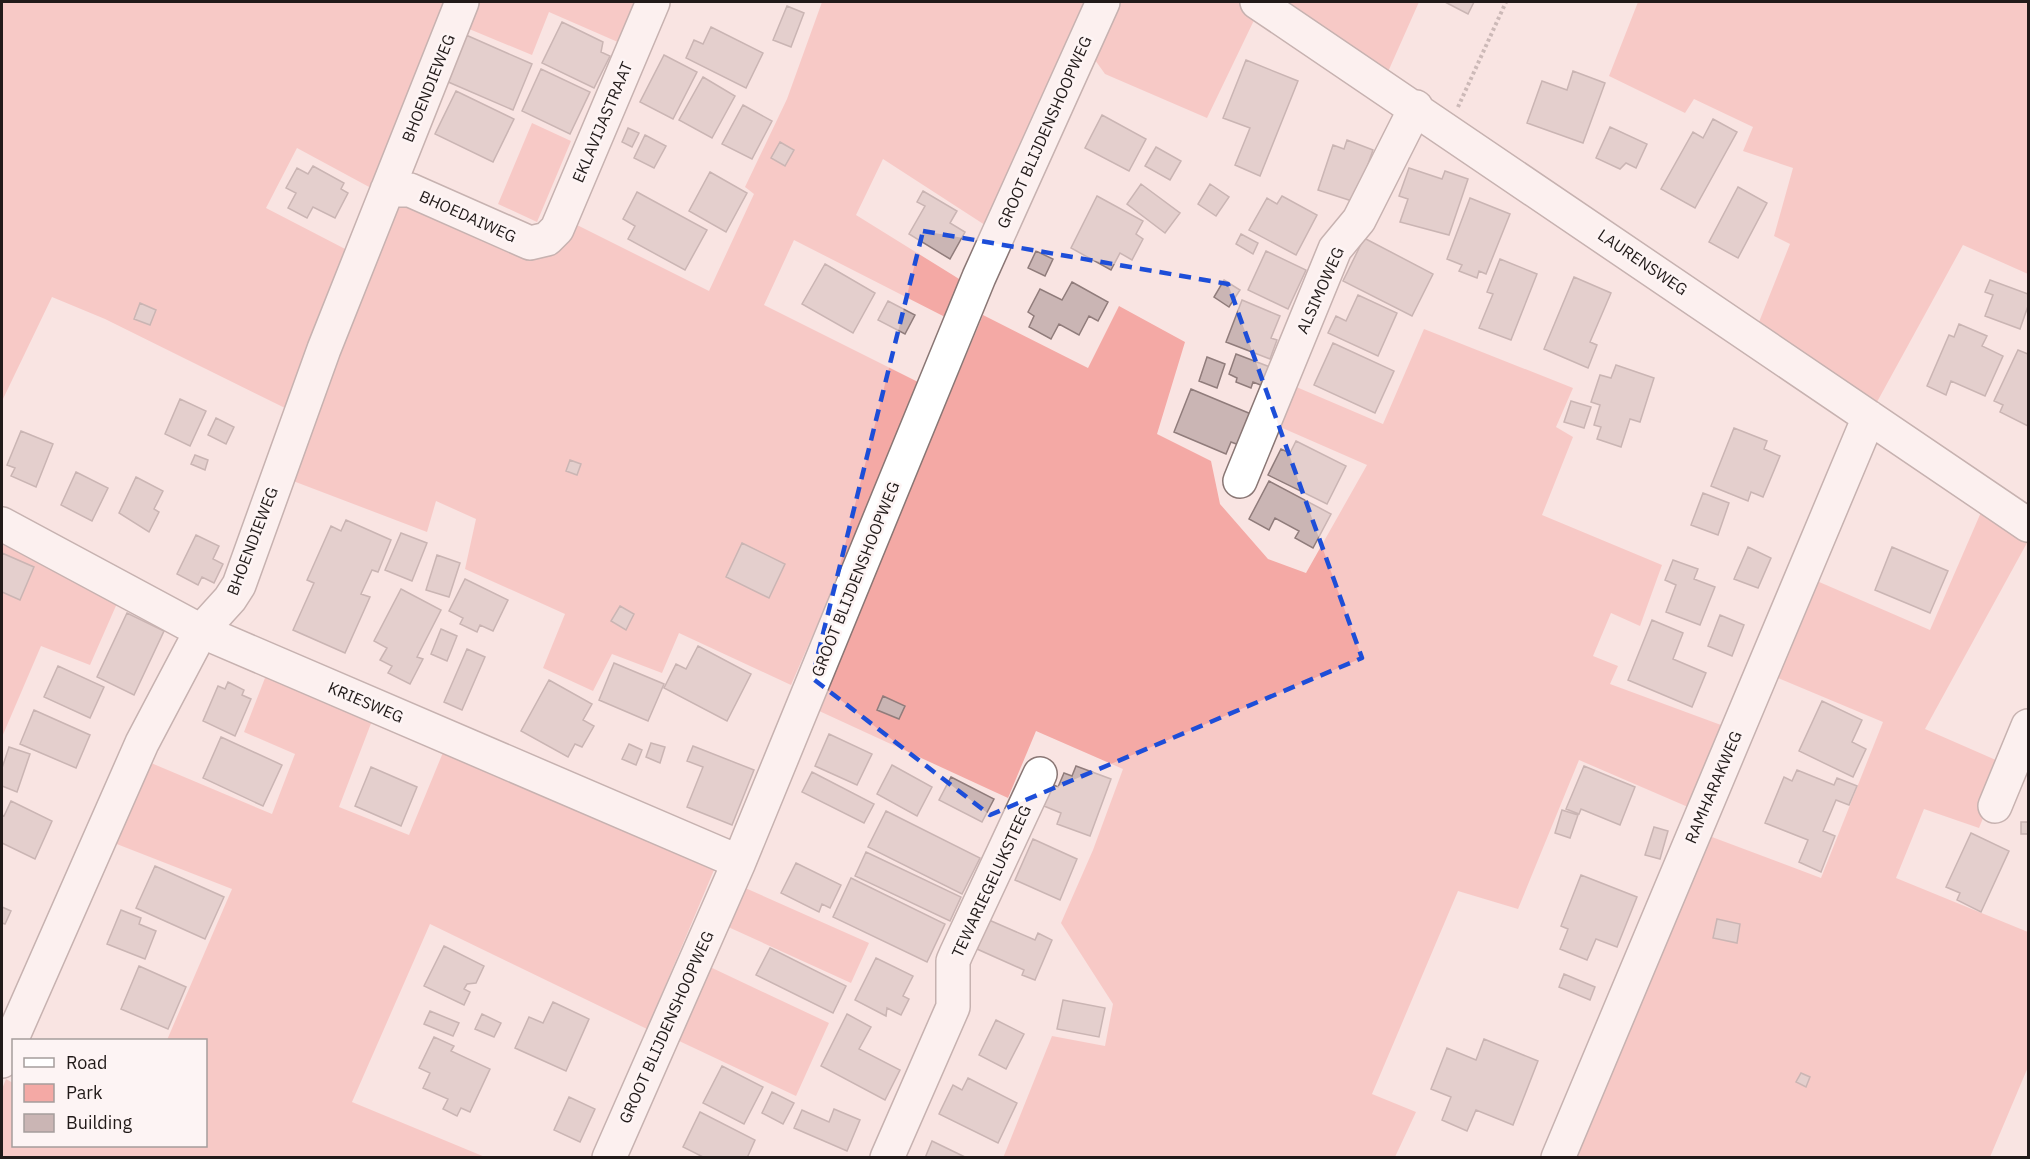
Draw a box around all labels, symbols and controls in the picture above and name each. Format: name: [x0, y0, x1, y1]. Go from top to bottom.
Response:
street label: BHOENDIEWEG: [397, 31, 459, 145]
street label: GROOT BLIJDENSHOOPWEG: [992, 33, 1096, 231]
street label: EKLAVIJASTRAAT: [568, 59, 636, 185]
street label: BHOEDAIWEG: [416, 186, 520, 246]
street label: LAURENSWEG: [1594, 225, 1692, 299]
street label: ALSIMOWEG: [1292, 243, 1348, 337]
street label: GROOT BLIJDENSHOOPWEG: [807, 479, 903, 679]
street label: BHOENDIEWEG: [222, 484, 282, 598]
street label: KRIESWEG: [325, 677, 407, 727]
street label: RAMHARAKWEG: [1680, 728, 1746, 846]
street label: TEWARIEGELUKSTEEG: [947, 802, 1035, 960]
street label: GROOT BLIJDENSHOOPWEG: [614, 928, 718, 1126]
legend: [12, 1039, 207, 1147]
text: Road: [66, 1051, 107, 1074]
text: Park: [66, 1081, 103, 1104]
text: Building: [66, 1111, 133, 1134]

